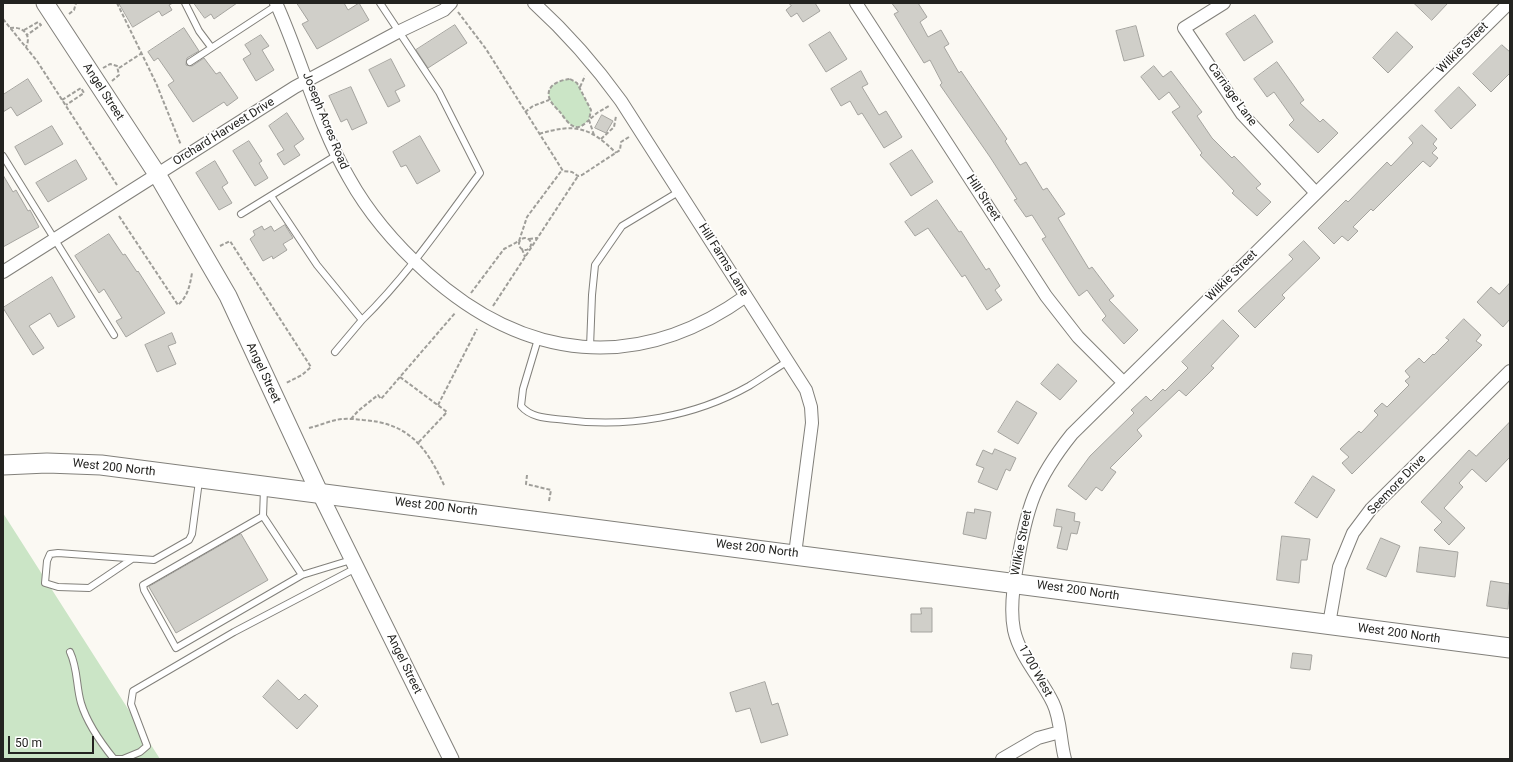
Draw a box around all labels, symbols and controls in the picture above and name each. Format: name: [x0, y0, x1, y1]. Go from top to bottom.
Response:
street label: Wilkie Street: [1434, 19, 1492, 77]
street label: Angel Street: [79, 61, 127, 123]
street label: Carriage Lane: [1204, 61, 1260, 129]
street label: Joseph Acres Road: [299, 70, 351, 172]
street label: Orchard Harvest Drive: [171, 95, 277, 169]
street label: Hill Street: [963, 172, 1003, 224]
street label: Hill Farms Lane: [695, 221, 751, 299]
street label: Wilkie Street: [1203, 247, 1261, 305]
street label: Angel Street: [243, 340, 283, 406]
street label: Seemore Drive: [1365, 452, 1429, 518]
street label: West 200 North: [72, 456, 156, 480]
street label: West 200 North: [394, 495, 478, 519]
street label: Wilkie Street: [1009, 509, 1035, 577]
street label: West 200 North: [715, 537, 799, 561]
street label: West 200 North: [1036, 578, 1120, 604]
street label: West 200 North: [1357, 621, 1441, 647]
street label: Angel Street: [383, 632, 425, 696]
street label: 1700 West: [1015, 643, 1055, 699]
scale bar: [10, 728, 96, 754]
text: 50 m: [15, 736, 42, 750]

